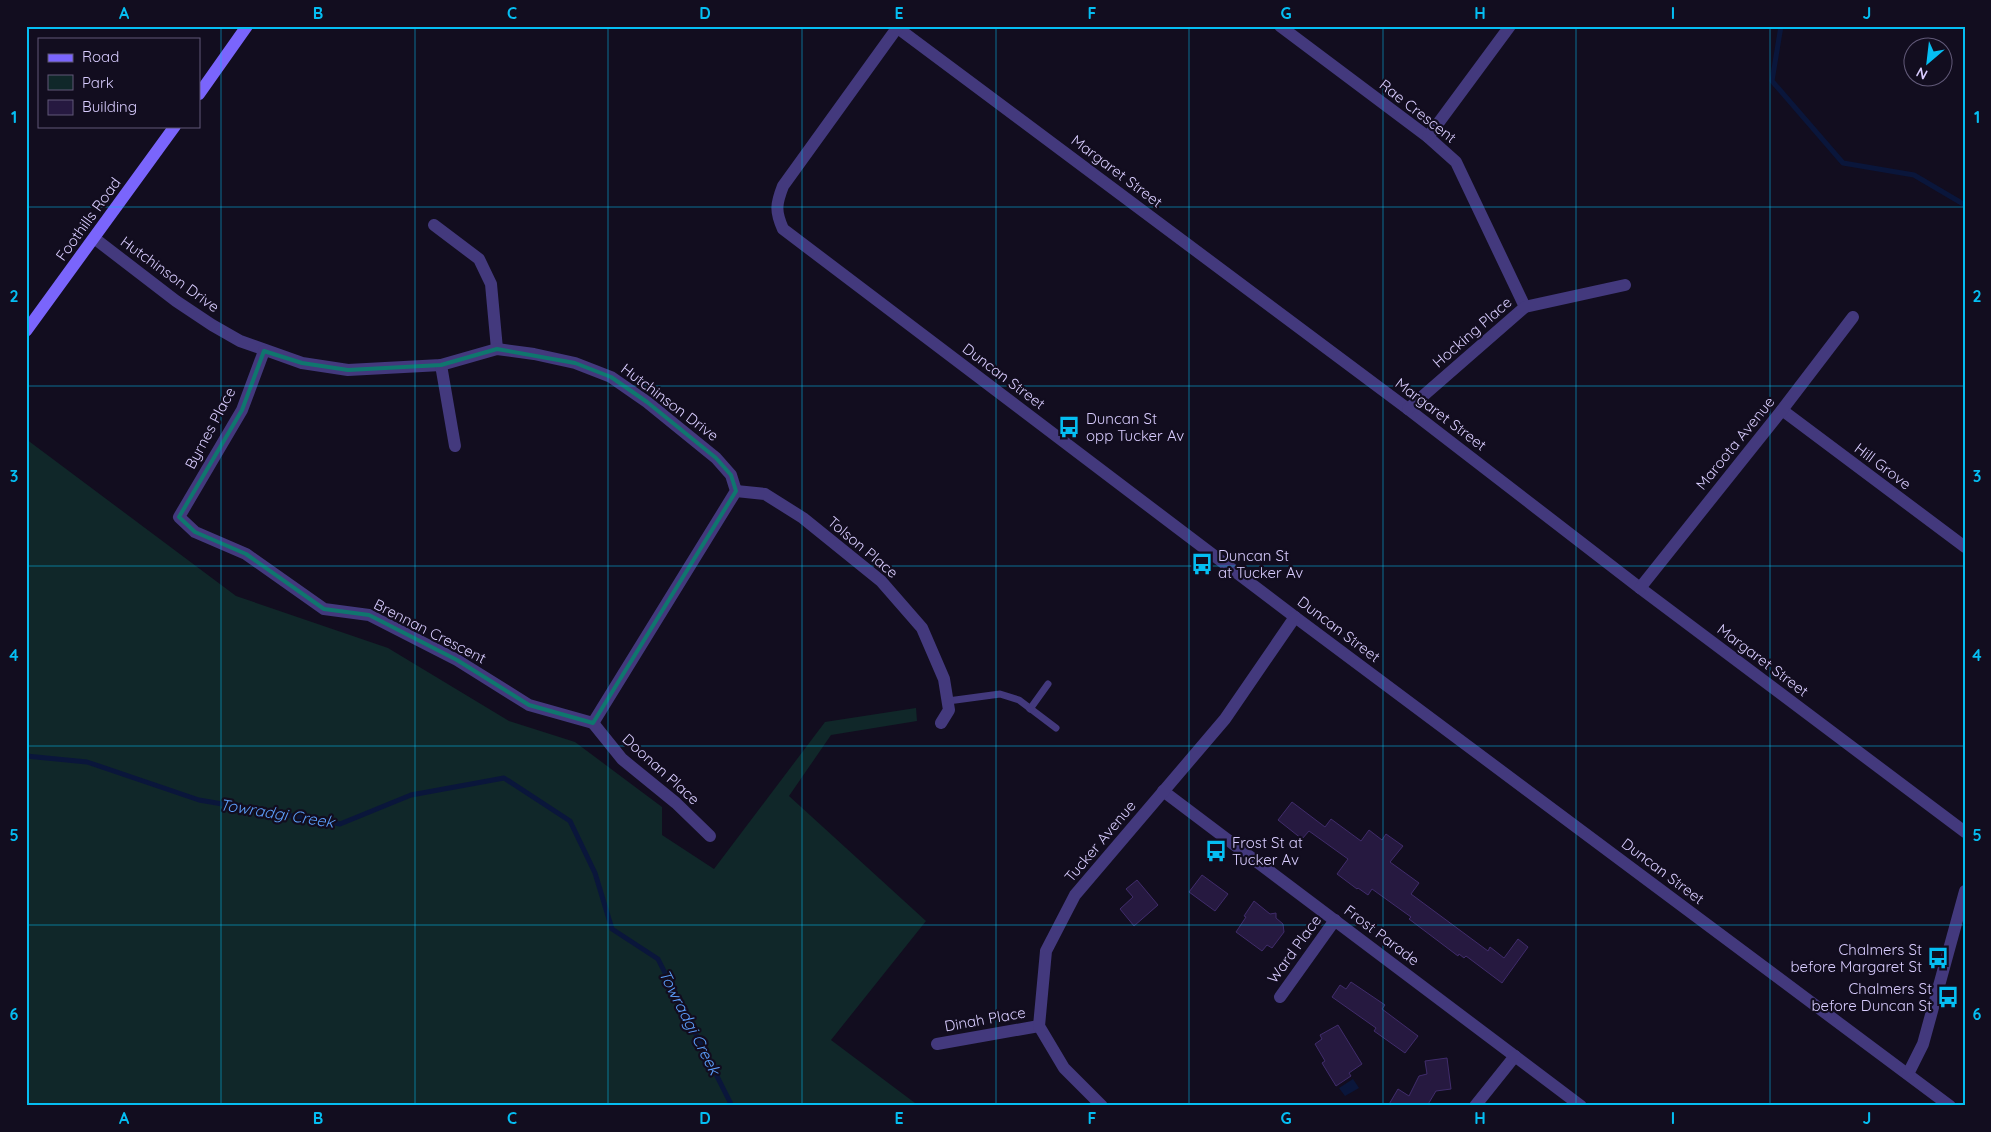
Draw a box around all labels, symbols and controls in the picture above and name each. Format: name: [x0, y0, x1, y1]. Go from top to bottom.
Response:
text: A: [119, 3, 130, 23]
text: B: [313, 3, 323, 23]
text: C: [507, 3, 517, 23]
text: D: [699, 3, 711, 23]
text: E: [894, 3, 904, 23]
text: F: [1088, 3, 1097, 23]
text: G: [1280, 3, 1292, 23]
text: H: [1474, 3, 1486, 23]
text: I: [1671, 3, 1675, 23]
text: J: [1863, 3, 1871, 23]
legend: [38, 38, 200, 128]
north arrow: [1904, 38, 1954, 88]
text: Road: [82, 47, 119, 66]
text: N: [1913, 63, 1931, 84]
text: Park: [82, 73, 114, 92]
street label: Rae Crescent: [1376, 75, 1460, 147]
text: Building: [82, 97, 137, 116]
text: 1: [11, 107, 17, 127]
text: 1: [1974, 107, 1980, 127]
street label: Margaret Street: [1068, 130, 1166, 212]
street label: Foothills Road: [51, 174, 125, 264]
street label: Hutchinson Drive: [117, 232, 223, 316]
text: 2: [9, 286, 19, 306]
text: 2: [1972, 286, 1982, 306]
street label: Hocking Place: [1429, 292, 1515, 372]
street label: Duncan Street: [959, 339, 1049, 413]
street label: Hutchinson Drive: [617, 359, 723, 445]
street label: Margaret Street: [1392, 373, 1490, 455]
street label: Byrnes Place: [180, 384, 240, 472]
street label: Maroota Avenue: [1692, 392, 1778, 494]
place label: Duncan St opp Tucker Av: [1086, 409, 1184, 445]
bus stop icon: Duncan St opp Tucker Av: [1056, 414, 1082, 440]
street label: Hill Grove: [1851, 438, 1915, 494]
text: 3: [10, 466, 18, 486]
text: 3: [1973, 466, 1981, 486]
street label: Tolson Place: [824, 512, 902, 582]
place label: Duncan St at Tucker Av: [1218, 546, 1303, 582]
bus stop icon: Duncan St at Tucker Av: [1189, 551, 1215, 577]
street label: Duncan Street: [1294, 592, 1384, 666]
street label: Brennan Crescent: [371, 594, 489, 668]
street label: Margaret Street: [1714, 619, 1812, 701]
text: 4: [9, 645, 19, 665]
text: 4: [1972, 645, 1982, 665]
street label: Doonan Place: [618, 729, 704, 809]
water label: Towradgi Creek: [218, 794, 337, 832]
street label: Tucker Avenue: [1060, 796, 1140, 886]
text: 5: [9, 825, 19, 845]
text: 5: [1972, 825, 1982, 845]
place label: Frost St at Tucker Av: [1232, 833, 1303, 869]
street label: Duncan Street: [1618, 834, 1708, 908]
bus stop icon: Frost St at Tucker Av: [1203, 838, 1229, 864]
street label: Frost Parade: [1341, 901, 1423, 969]
street label: Ward Place: [1263, 911, 1325, 987]
place label: Chalmers St before Margaret St: [1790, 940, 1922, 976]
bus stop icon: Chalmers St before Margaret St: [1925, 945, 1951, 971]
water label: Towradgi Creek: [655, 966, 726, 1079]
place label: Chalmers St before Duncan St: [1811, 979, 1932, 1015]
bus stop icon: Chalmers St before Duncan St: [1935, 984, 1961, 1010]
street label: Dinah Place: [943, 1003, 1027, 1035]
text: 6: [10, 1004, 19, 1024]
text: 6: [1973, 1004, 1982, 1024]
text: A: [119, 1108, 130, 1128]
text: B: [313, 1108, 323, 1128]
text: C: [507, 1108, 517, 1128]
text: D: [699, 1108, 711, 1128]
text: E: [894, 1108, 904, 1128]
text: F: [1088, 1108, 1097, 1128]
text: G: [1280, 1108, 1292, 1128]
text: H: [1474, 1108, 1486, 1128]
text: I: [1671, 1108, 1675, 1128]
text: J: [1863, 1108, 1871, 1128]

